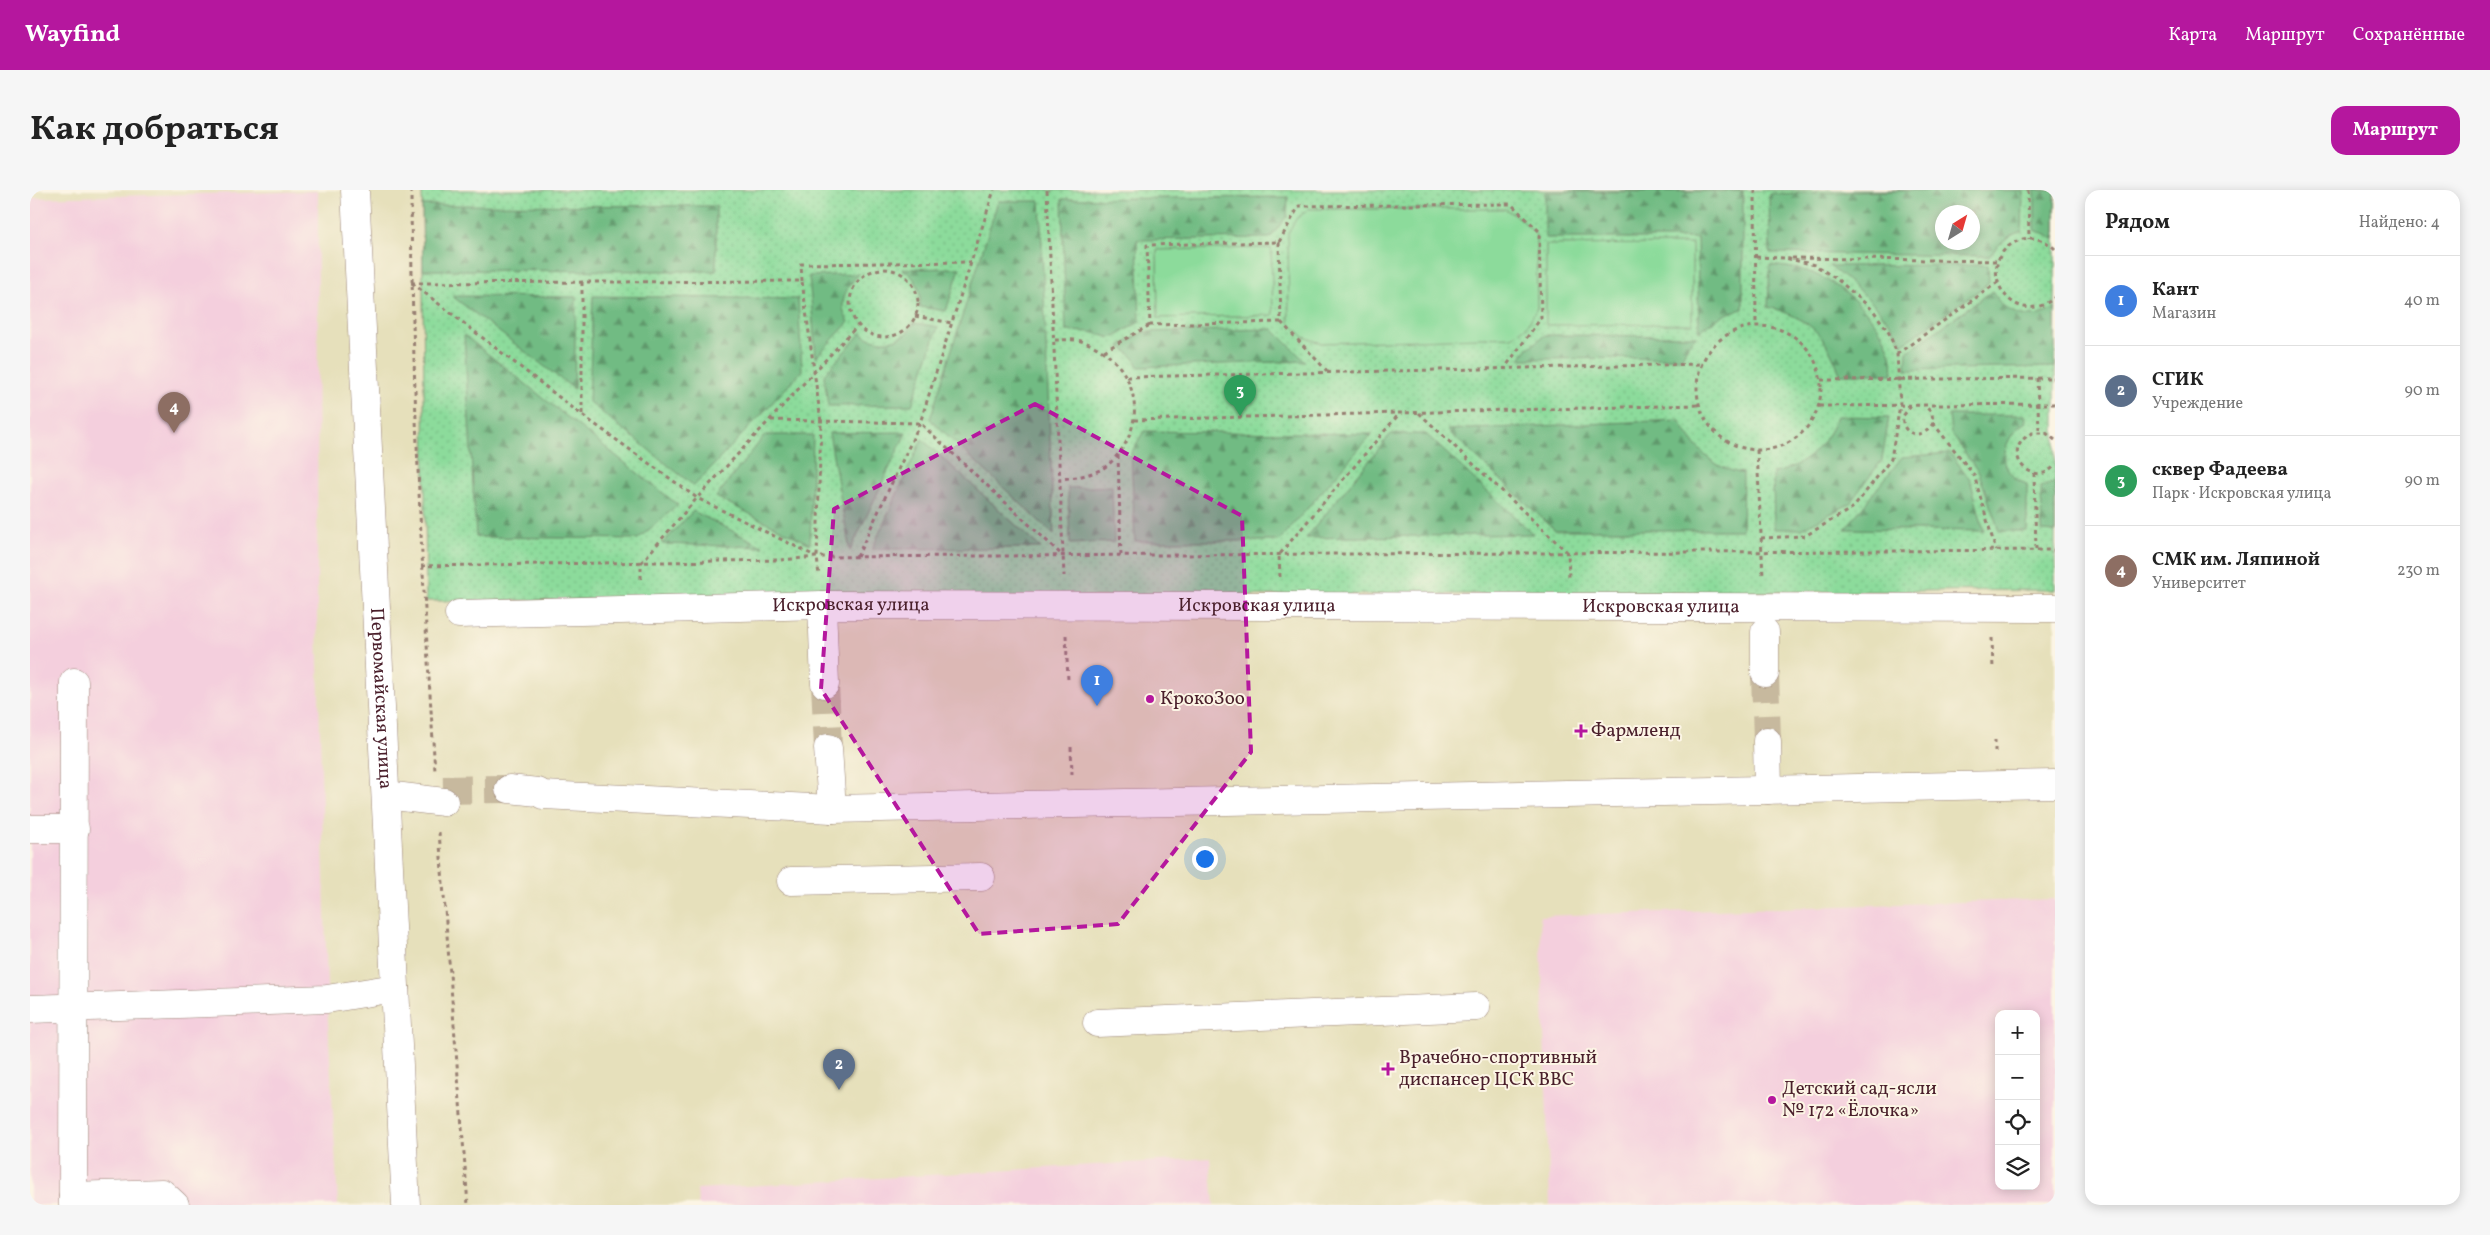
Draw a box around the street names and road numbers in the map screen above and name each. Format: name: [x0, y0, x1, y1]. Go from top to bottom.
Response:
street label: Искровская улица: [772, 592, 930, 619]
street label: Искровская улица: [1178, 593, 1336, 619]
street label: Искровская улица: [1582, 594, 1740, 620]
street label: Первомайская улица: [363, 607, 398, 790]

